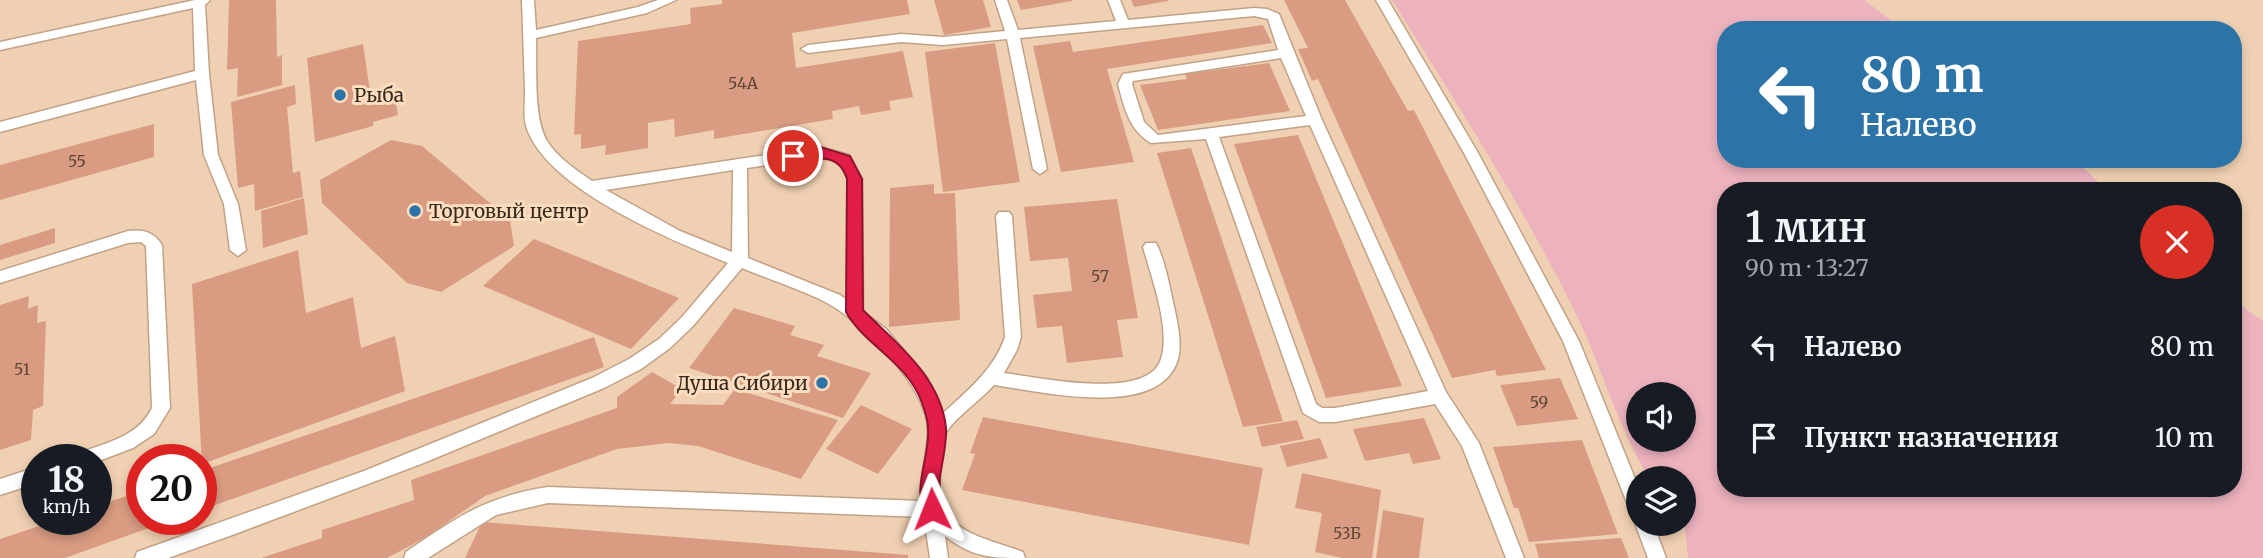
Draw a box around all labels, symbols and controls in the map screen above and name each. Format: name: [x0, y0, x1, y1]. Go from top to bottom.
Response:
text: 80 m: [1860, 44, 1983, 105]
icon: left: [1745, 49, 1836, 140]
house number: 54А: [728, 73, 759, 93]
place label: Рыба: [354, 83, 404, 107]
marker: Рыба: [332, 87, 348, 103]
text: Налево: [1860, 105, 1977, 145]
pin: [763, 126, 823, 186]
icon: arrive: [774, 137, 812, 175]
house number: 55: [68, 151, 86, 171]
place label: Торговый центр: [429, 199, 589, 223]
text: 1 мин: [1745, 201, 1867, 253]
marker: Торговый центр: [407, 203, 423, 219]
button: close: [2140, 205, 2214, 279]
text: 90 m · 13:27: [1745, 253, 1869, 282]
house number: 57: [1091, 266, 1109, 286]
icon: left: [1745, 328, 1783, 366]
text: Налево: [1804, 330, 1902, 363]
text: 80 m: [2150, 330, 2214, 363]
house number: 51: [14, 359, 30, 379]
place label: Душа Сибири: [677, 371, 808, 395]
marker: Душа Сибири: [814, 375, 830, 391]
map controls: [1626, 382, 1696, 536]
button: sound: [1626, 382, 1696, 452]
house number: 59: [1530, 392, 1548, 412]
icon: arrive: [1745, 419, 1783, 457]
text: Пункт назначения: [1804, 421, 2058, 454]
text: 10 m: [2155, 421, 2214, 454]
speed limit sign: 20: [126, 444, 217, 535]
text: 18: [48, 458, 85, 502]
button: layers: [1626, 466, 1696, 536]
position arrow: [895, 472, 969, 546]
text: km/h: [43, 495, 90, 518]
house number: 53Б: [1333, 523, 1361, 543]

